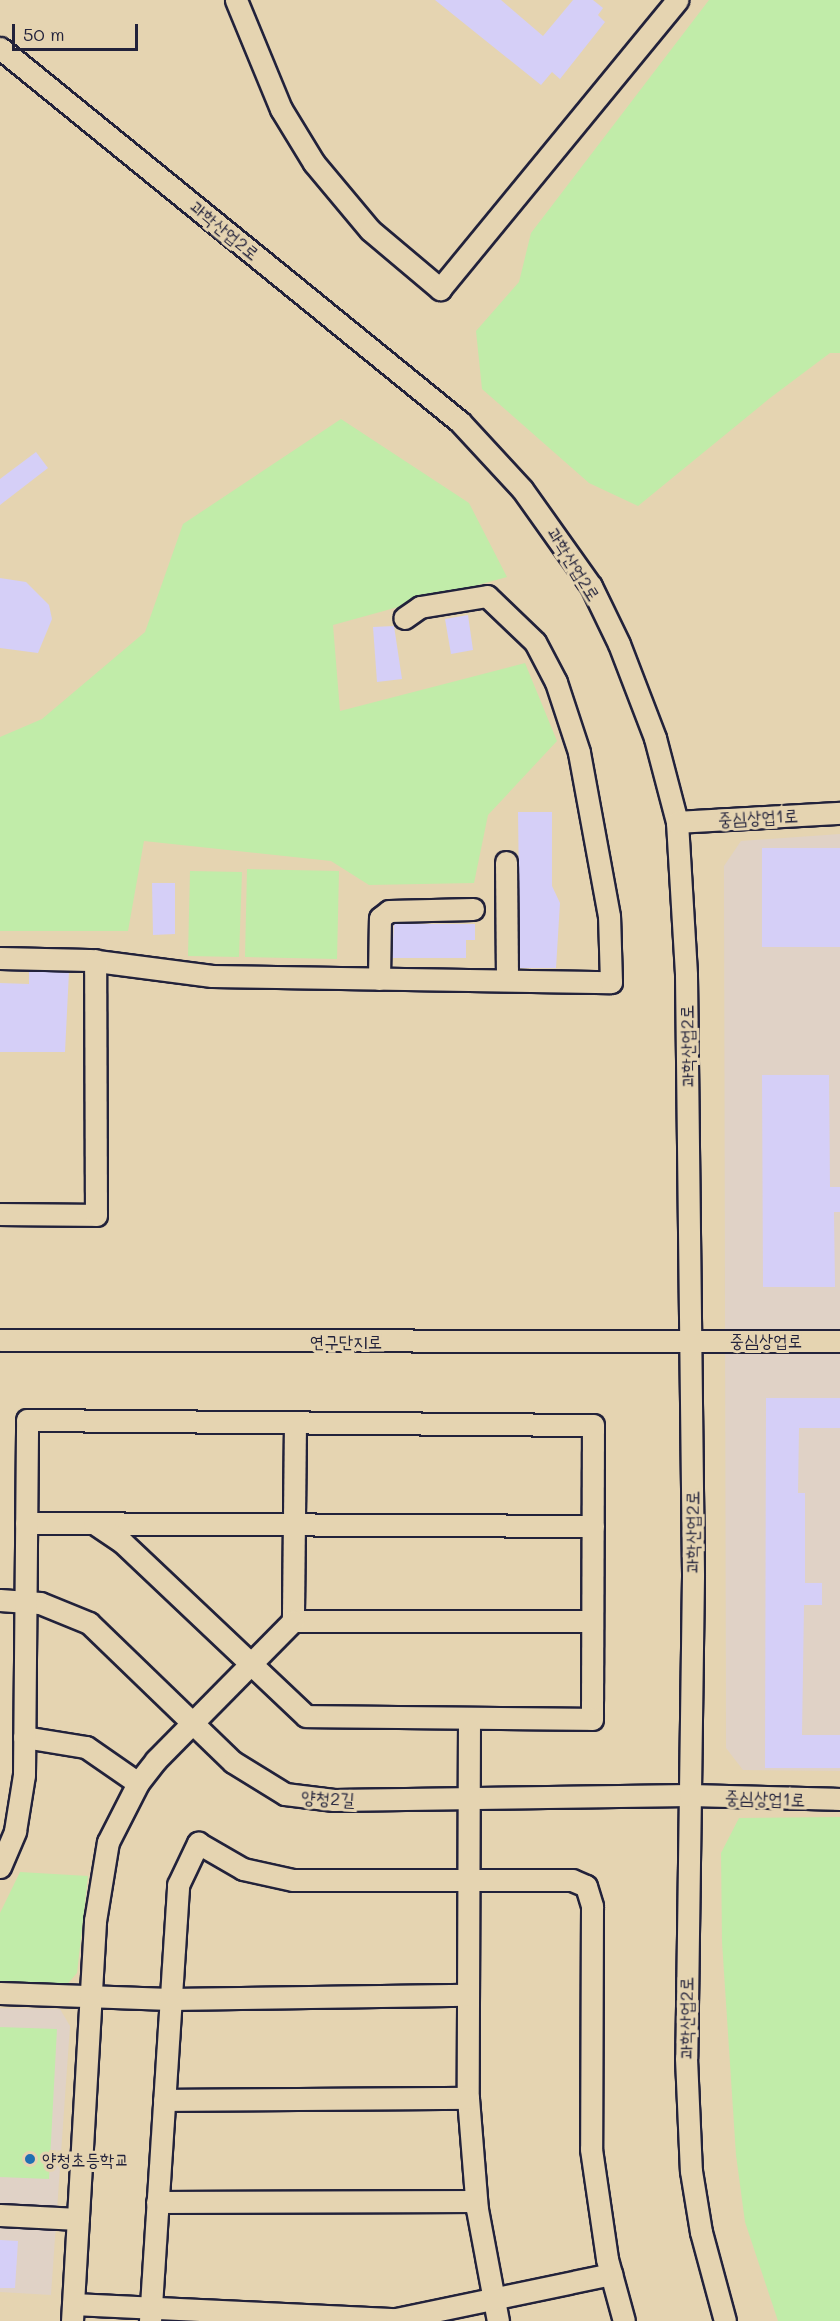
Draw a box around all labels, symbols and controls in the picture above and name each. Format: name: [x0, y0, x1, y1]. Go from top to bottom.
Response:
scale bar: [15, 12, 141, 50]
text: 50 m: [23, 22, 65, 46]
street label: 과학산업2로: [186, 196, 264, 264]
street label: 과학산업2로: [543, 523, 605, 605]
street label: 중심상업1로: [717, 804, 799, 830]
street label: 과학산업2로: [675, 1005, 699, 1087]
street label: 중심상업로: [730, 1329, 802, 1351]
street label: 연구단지로: [310, 1330, 382, 1352]
street label: 과학산업2로: [681, 1491, 703, 1573]
street label: 양청2길: [301, 1786, 355, 1810]
street label: 중심상업1로: [724, 1786, 806, 1810]
street label: 과학산업2로: [675, 1977, 697, 2059]
place label: 양청초등학교: [42, 2148, 129, 2170]
marker: 양청초등학교: [23, 2152, 37, 2166]

